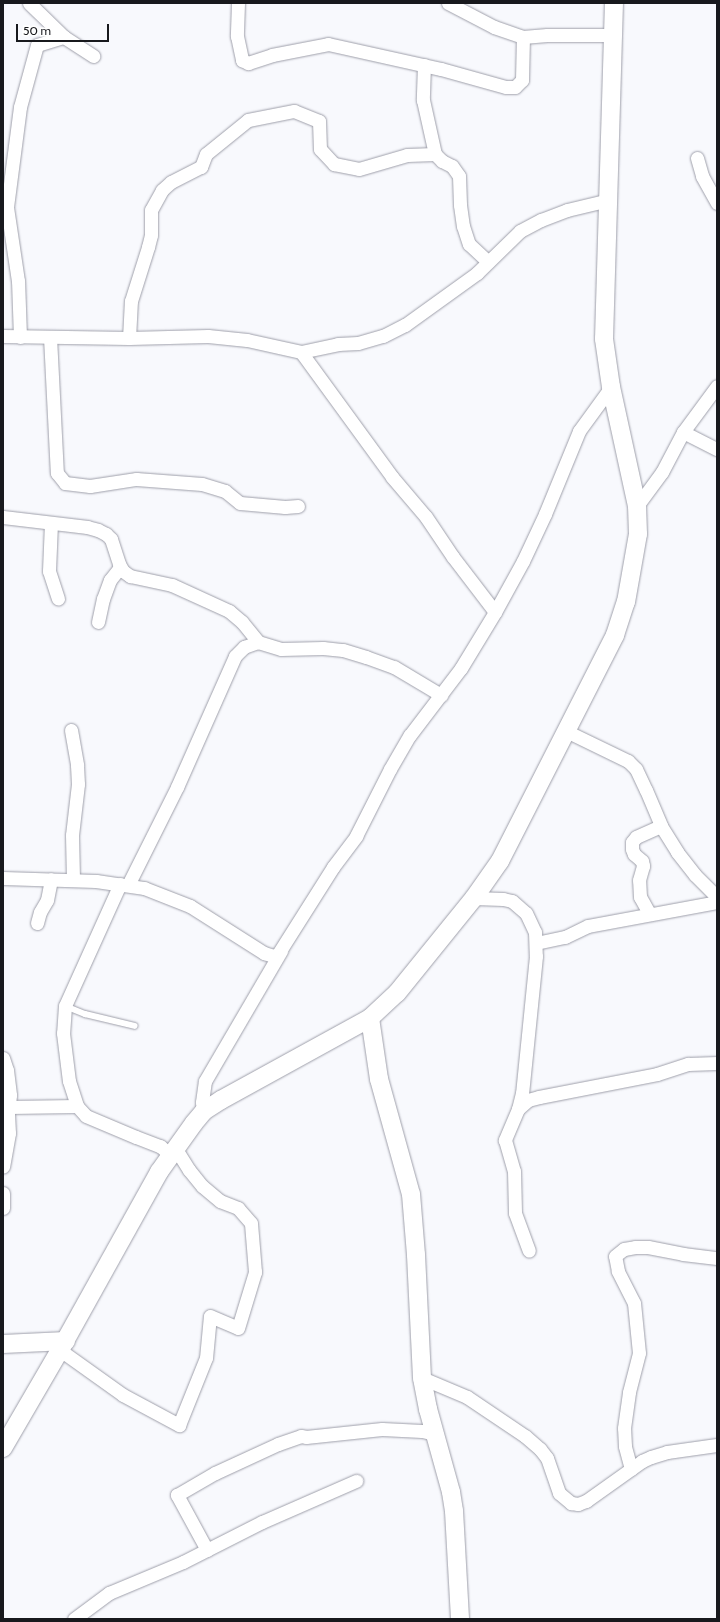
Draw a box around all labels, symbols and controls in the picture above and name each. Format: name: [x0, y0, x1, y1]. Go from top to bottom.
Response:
scale bar: [18, 16, 111, 42]
text: 50 m: [23, 23, 51, 38]

